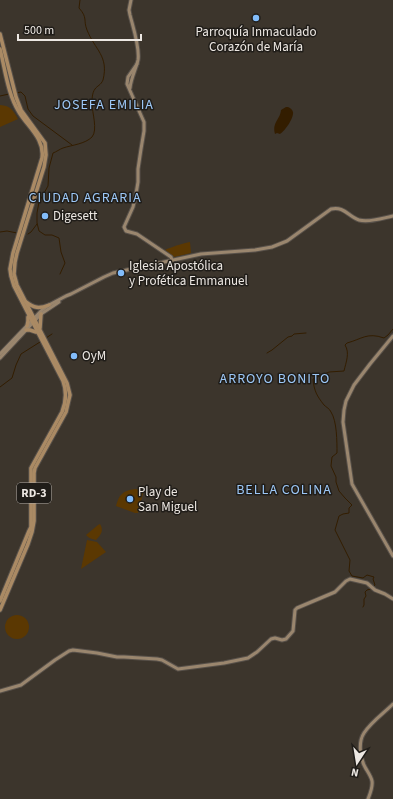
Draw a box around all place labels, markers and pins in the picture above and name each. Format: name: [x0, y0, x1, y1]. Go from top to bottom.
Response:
marker: Parroquía Inmaculado Corazón de María: [251, 13, 261, 23]
place label: Parroquía Inmaculado Corazón de María: [196, 23, 316, 56]
place label: Digesett: [53, 207, 98, 225]
marker: Digesett: [40, 211, 50, 221]
place label: Iglesia Apostólica y Profética Emmanuel: [129, 257, 248, 290]
marker: Iglesia Apostólica y Profética Emmanuel: [116, 268, 126, 278]
place label: OyM: [82, 347, 106, 365]
marker: OyM: [69, 351, 79, 361]
place label: Play de San Miguel: [138, 483, 197, 516]
marker: Play de San Miguel: [125, 494, 135, 504]

